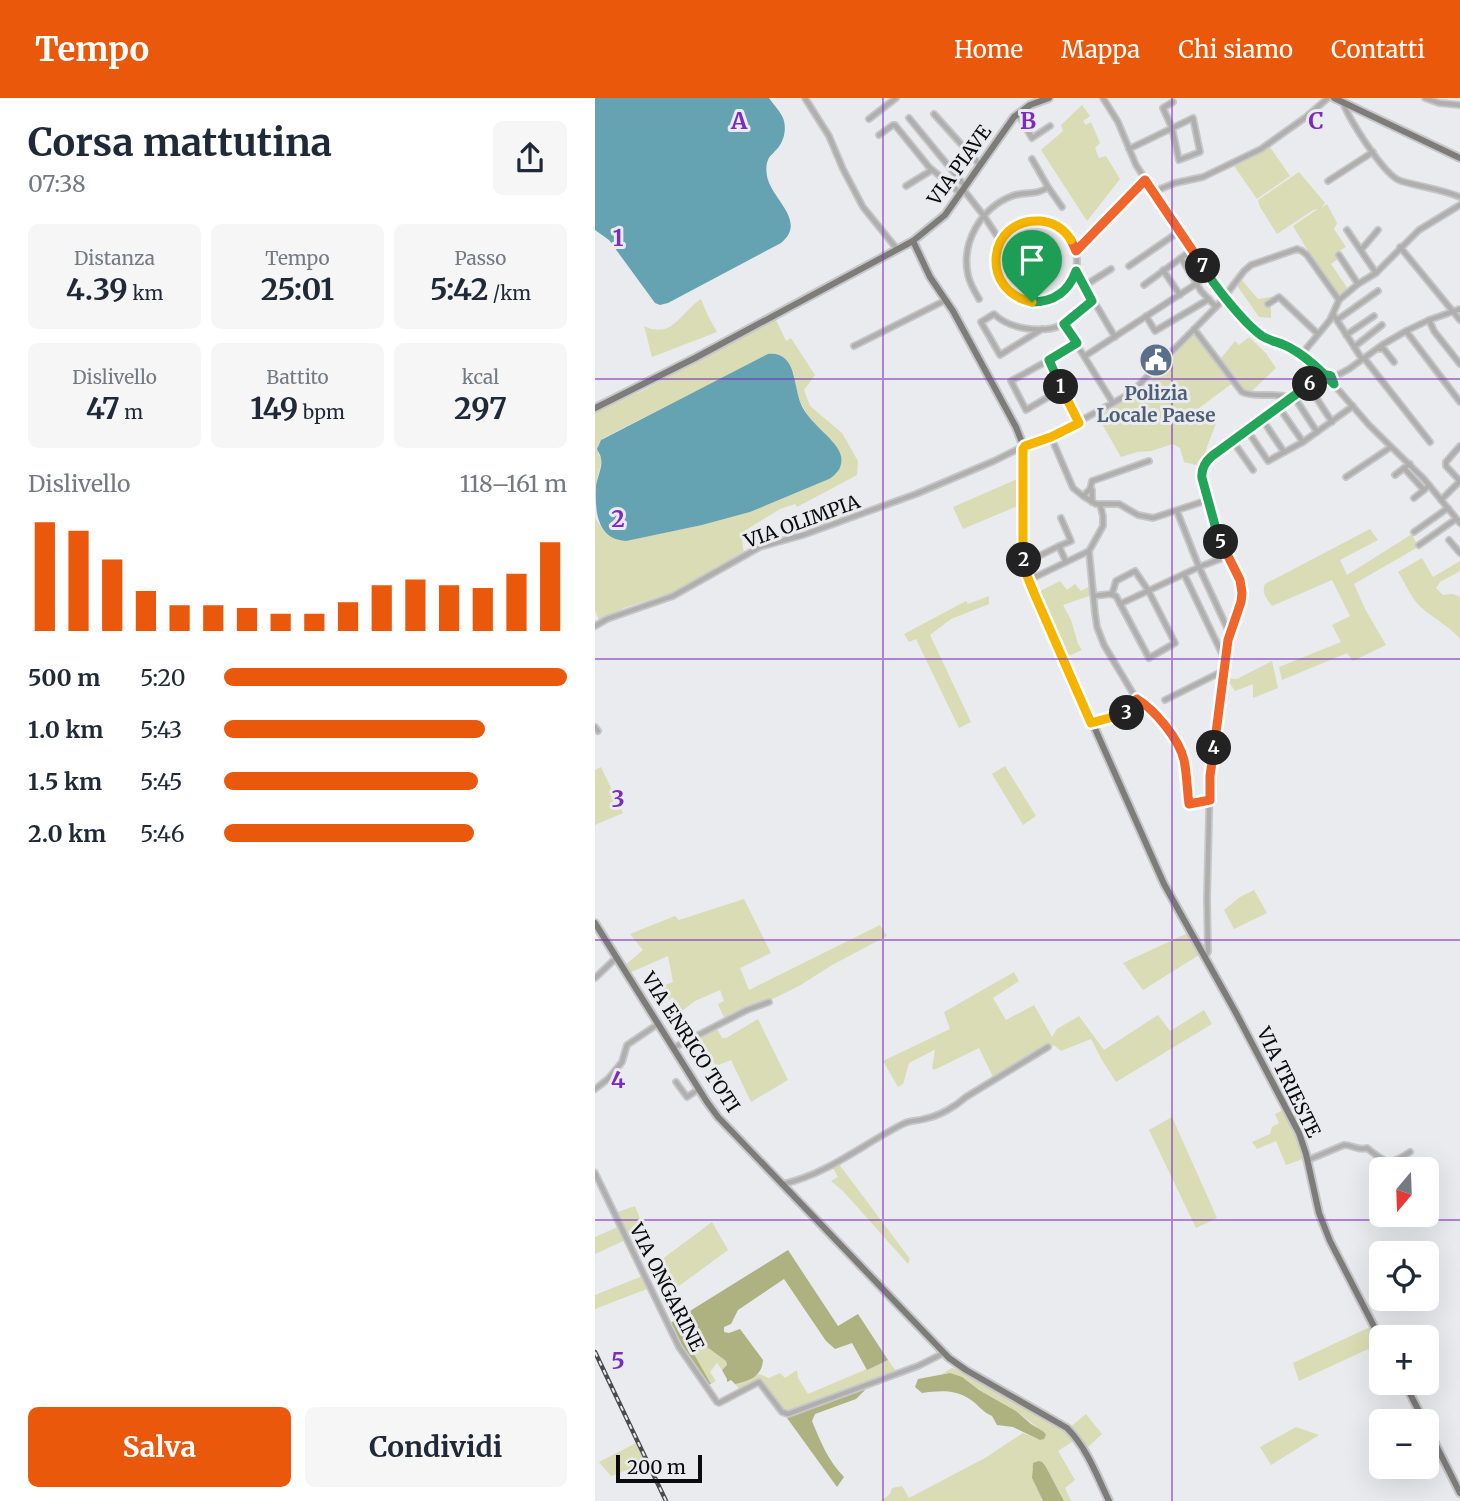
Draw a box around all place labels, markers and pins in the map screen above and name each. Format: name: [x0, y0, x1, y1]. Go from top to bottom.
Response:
pin: [1002, 230, 1062, 302]
pin: 7: [1185, 248, 1221, 284]
public building icon: Polizia Locale Paese: [1137, 341, 1175, 379]
pin: 6: [1293, 366, 1327, 402]
pin: 1: [1043, 370, 1079, 404]
place label: Polizia Locale Paese: [1097, 381, 1215, 427]
pin: 5: [1203, 524, 1239, 560]
pin: 2: [1007, 542, 1041, 578]
pin: 3: [1109, 696, 1145, 730]
pin: 4: [1197, 730, 1231, 766]

